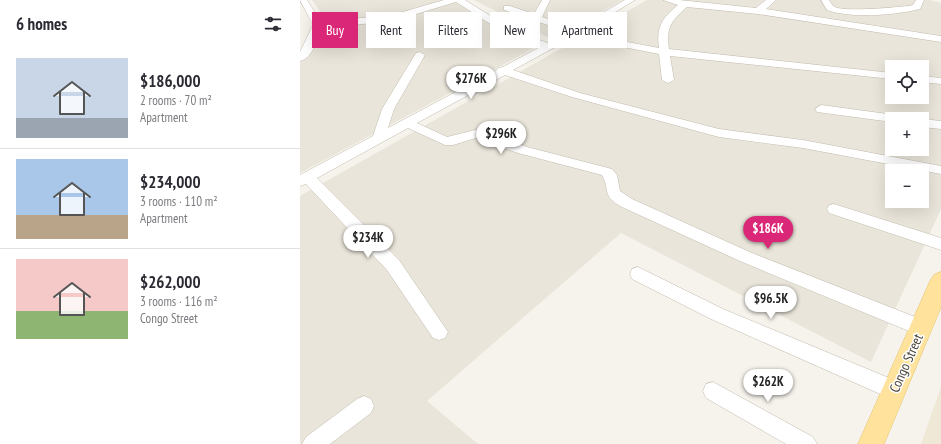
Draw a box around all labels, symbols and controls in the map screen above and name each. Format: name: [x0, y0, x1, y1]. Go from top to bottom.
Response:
chip: Buy: [312, 12, 358, 48]
chip: Rent: [366, 12, 416, 48]
chip: Filters: [424, 12, 482, 48]
chip: New: [490, 12, 540, 48]
chip: Apartment: [548, 12, 627, 48]
text: 6 homes: [16, 13, 67, 35]
icon: filters: [262, 13, 284, 35]
map controls: [885, 60, 929, 208]
button: locate: [885, 60, 929, 104]
pin: $276K: [443, 66, 499, 100]
text: $186,000: [140, 70, 201, 92]
text: $276K: [455, 70, 487, 87]
icon: home: [48, 74, 96, 122]
text: 2 rooms · 70 m²: [140, 92, 212, 109]
text: Apartment: [140, 109, 188, 126]
button: +: [885, 112, 929, 156]
pin: $296K: [473, 121, 529, 155]
text: $296K: [485, 125, 517, 142]
button: −: [885, 164, 929, 208]
text: $234,000: [140, 171, 201, 193]
icon: home: [48, 175, 96, 223]
text: 3 rooms · 110 m²: [140, 193, 218, 210]
text: Apartment: [140, 210, 188, 227]
pin: $186K: [740, 216, 796, 250]
text: $186K: [752, 220, 784, 237]
pin: $234K: [340, 225, 396, 259]
text: $234K: [352, 229, 384, 246]
text: $262,000: [140, 271, 201, 293]
icon: home: [48, 275, 96, 323]
pin: $96.5K: [738, 286, 804, 320]
text: $96.5K: [754, 290, 788, 307]
text: 3 rooms · 116 m²: [140, 293, 218, 310]
text: Congo Street: [140, 310, 198, 327]
street label: Congo Street: [885, 331, 927, 395]
pin: $262K: [740, 369, 796, 403]
text: $262K: [752, 373, 784, 390]

